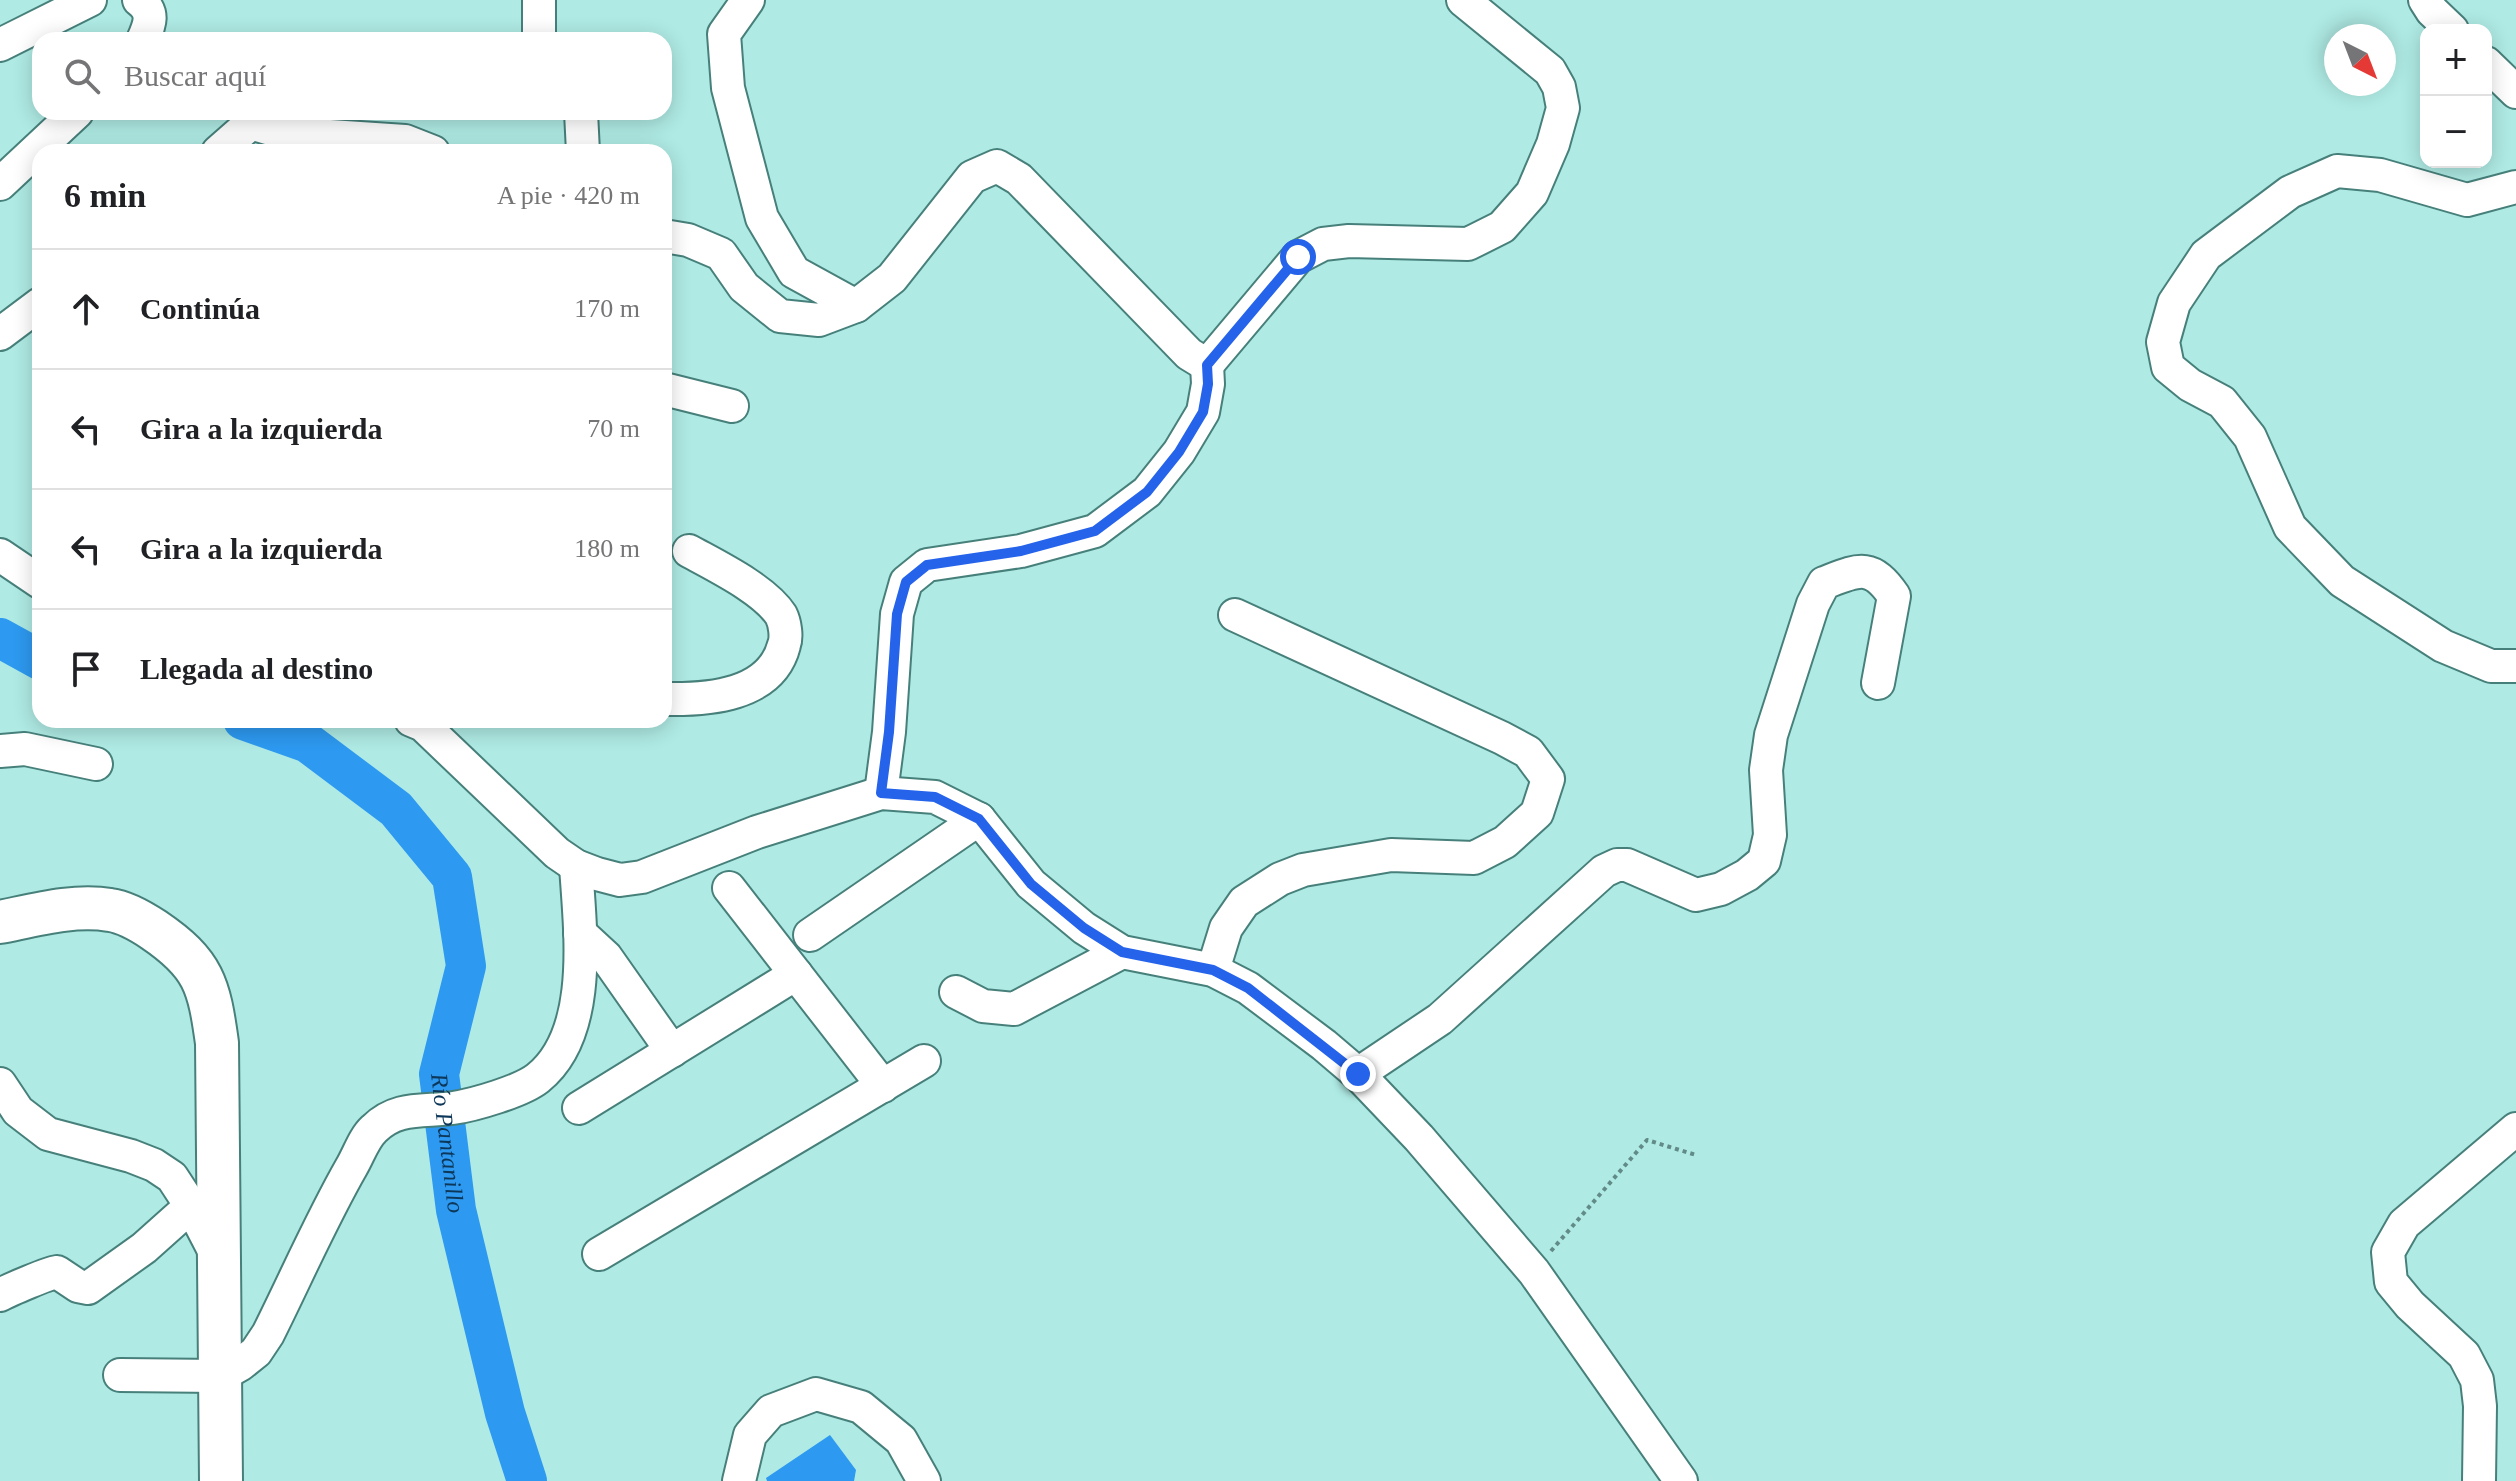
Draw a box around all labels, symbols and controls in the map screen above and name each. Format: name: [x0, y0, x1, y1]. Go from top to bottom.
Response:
north arrow: [2324, 24, 2396, 96]
map controls: [2420, 24, 2492, 168]
button: +: [2420, 24, 2492, 96]
search box: [32, 32, 672, 120]
icon: search: [60, 54, 104, 98]
text: Buscar aquí: [124, 59, 266, 92]
button: −: [2420, 96, 2492, 168]
text: 6 min: [64, 177, 146, 214]
text: A pie · 420 m: [497, 181, 640, 210]
route start: [1280, 239, 1316, 275]
icon: ahead: [64, 287, 108, 331]
text: Continúa: [140, 292, 260, 325]
text: 170 m: [574, 294, 640, 323]
icon: left: [64, 407, 108, 451]
text: Gira a la izquierda: [140, 412, 383, 445]
text: 70 m: [587, 414, 640, 443]
icon: left: [64, 527, 108, 571]
text: Gira a la izquierda: [140, 532, 383, 565]
text: 180 m: [574, 534, 640, 563]
icon: arrive: [64, 647, 108, 691]
text: Llegada al destino: [140, 652, 373, 685]
route end: [1340, 1056, 1376, 1092]
water label: Río Pantanillo: [426, 1071, 469, 1214]

